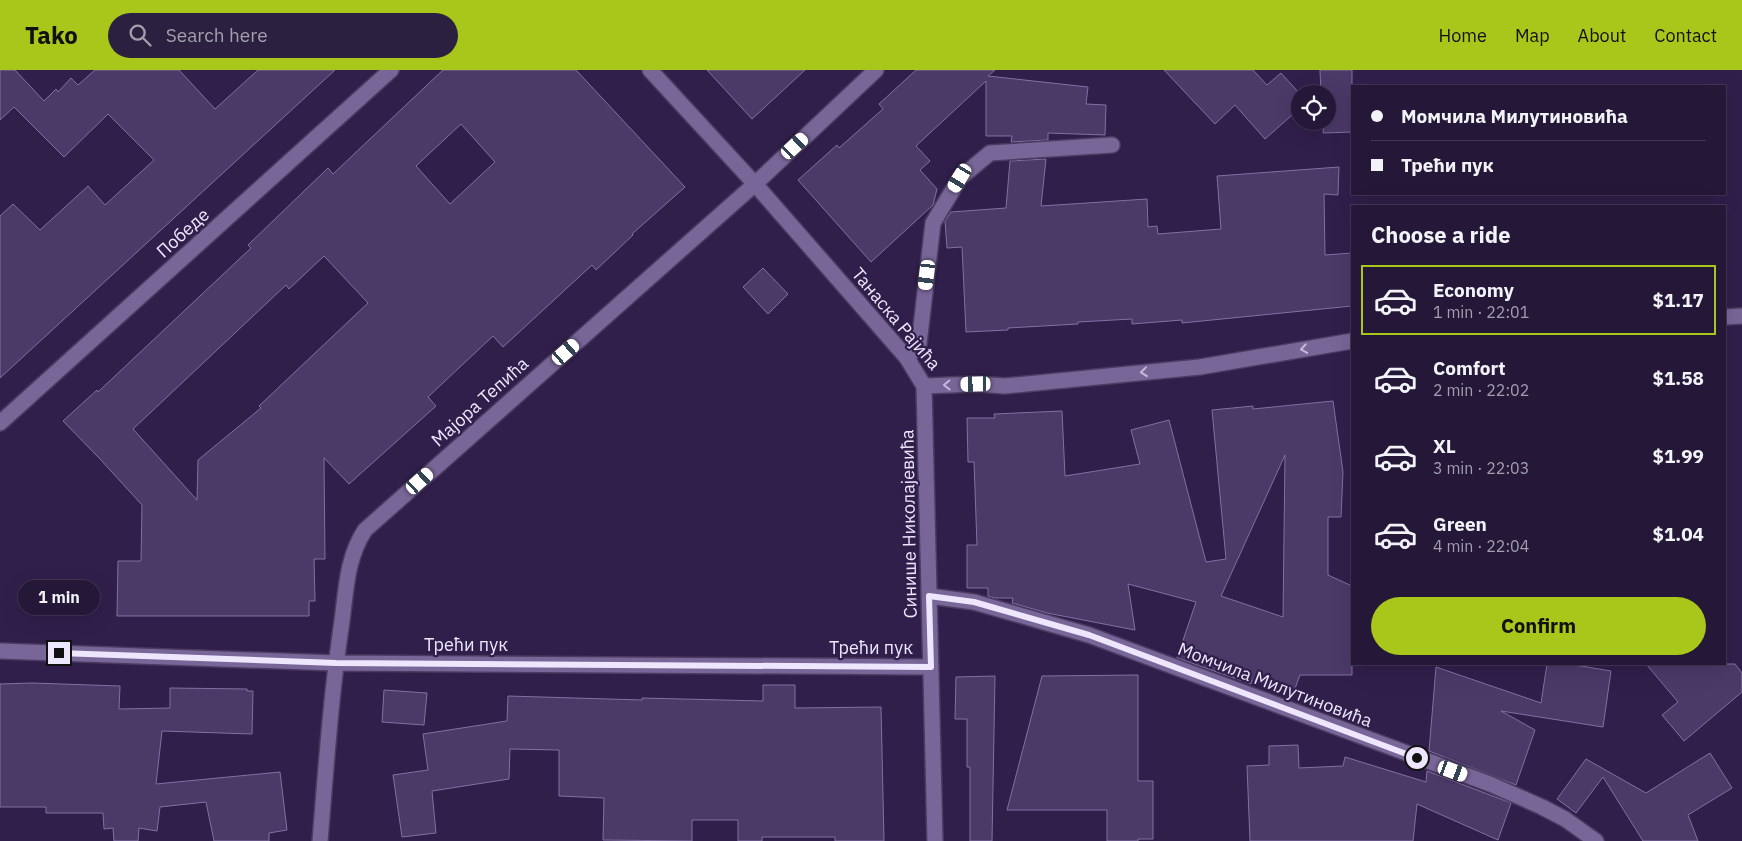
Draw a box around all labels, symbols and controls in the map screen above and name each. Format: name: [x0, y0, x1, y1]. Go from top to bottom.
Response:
search box: [108, 13, 458, 58]
text: Tako: [25, 19, 78, 51]
icon: search: [126, 21, 154, 49]
text: Search here: [166, 23, 268, 47]
text: Home: [1439, 24, 1487, 47]
text: Map: [1515, 24, 1550, 47]
text: About: [1578, 24, 1626, 47]
text: Contact: [1654, 24, 1717, 47]
map controls: [1291, 85, 1336, 130]
button: locate: [1291, 85, 1336, 130]
text: Момчила Милутиновића: [1401, 104, 1628, 128]
car: [778, 130, 811, 162]
text: Трећи пук: [1401, 153, 1494, 177]
car: [945, 161, 974, 195]
street label: Победе: [151, 203, 214, 262]
text: Choose a ride: [1371, 220, 1511, 249]
car: [917, 259, 936, 291]
street label: Танаска Рајића: [847, 263, 946, 375]
icon: car: [1373, 278, 1418, 323]
text: Economy: [1433, 278, 1514, 302]
text: $1.17: [1652, 288, 1704, 312]
text: 1 min · 22:01: [1433, 302, 1529, 322]
car: [549, 336, 582, 368]
one-way arrow: [1300, 344, 1309, 354]
street label: Мајора Тепића: [426, 352, 533, 451]
icon: car: [1373, 356, 1418, 401]
text: Comfort: [1433, 356, 1506, 380]
one-way arrow: [1139, 366, 1147, 377]
text: $1.58: [1652, 366, 1704, 390]
car: [960, 376, 991, 392]
one-way arrow: [943, 380, 950, 390]
text: 2 min · 22:02: [1433, 380, 1529, 400]
street label: Синише Николајевића: [895, 429, 922, 619]
icon: car: [1373, 434, 1418, 479]
text: XL: [1433, 434, 1456, 458]
text: $1.99: [1652, 444, 1704, 468]
text: 3 min · 22:03: [1433, 458, 1529, 478]
car: [403, 465, 436, 497]
icon: car: [1373, 512, 1418, 557]
text: Green: [1433, 512, 1487, 536]
text: $1.04: [1652, 522, 1704, 546]
text: 4 min · 22:04: [1433, 536, 1529, 556]
callout: 1 min: [18, 580, 100, 616]
text: 1 min: [38, 587, 80, 607]
button: Confirm: [1371, 597, 1706, 655]
street label: Трећи пук: [424, 633, 508, 656]
street label: Трећи пук: [829, 636, 913, 659]
street label: Момчила Милутиновића: [1175, 637, 1376, 732]
route end: [48, 642, 70, 664]
route start: [1406, 747, 1428, 769]
car: [1436, 759, 1469, 783]

